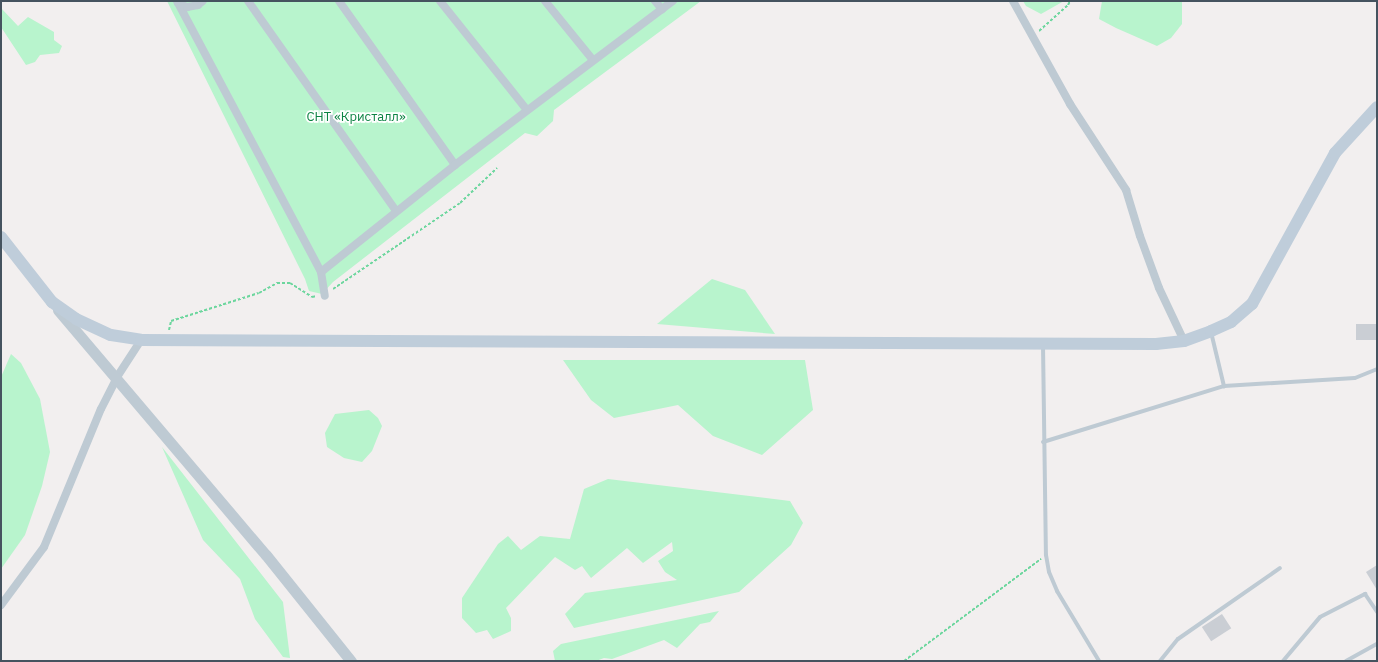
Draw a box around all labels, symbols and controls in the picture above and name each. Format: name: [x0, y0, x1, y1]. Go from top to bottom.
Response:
park label: СНТ «Кристалл»: [306, 109, 406, 125]

